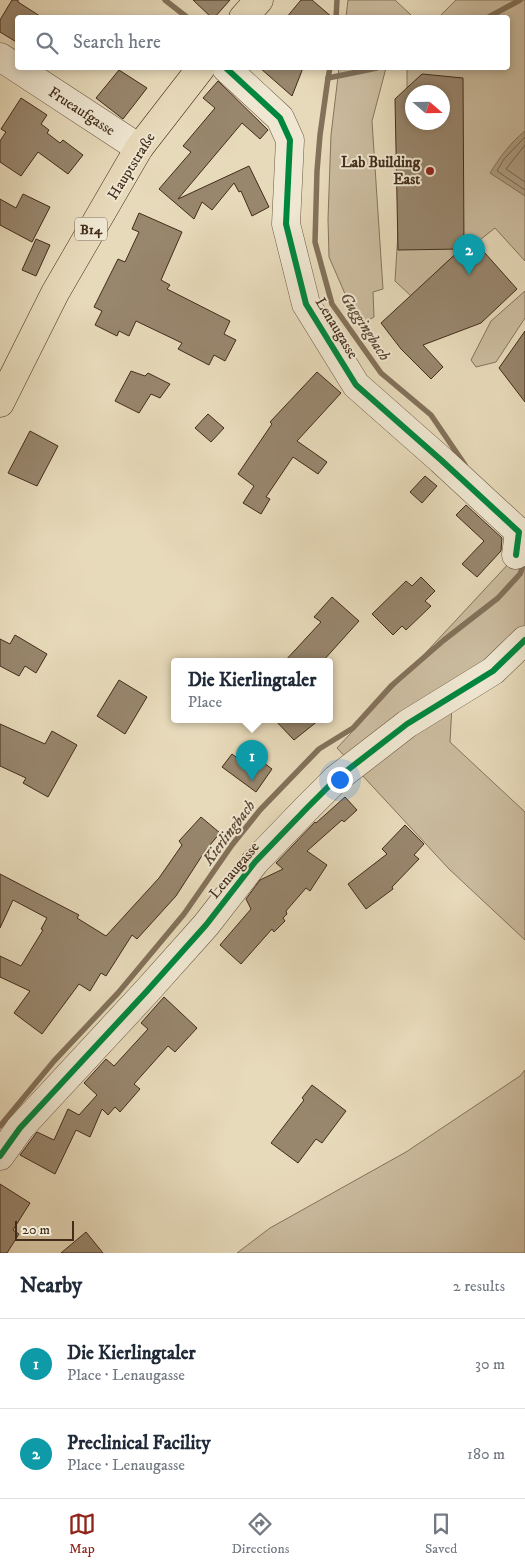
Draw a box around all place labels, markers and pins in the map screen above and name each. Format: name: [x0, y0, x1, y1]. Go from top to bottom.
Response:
place label: Lab Building East: [341, 153, 421, 189]
marker: Lab Building East: [424, 165, 436, 177]
pin: 2: [453, 234, 485, 275]
pin: 1: [236, 740, 268, 781]

